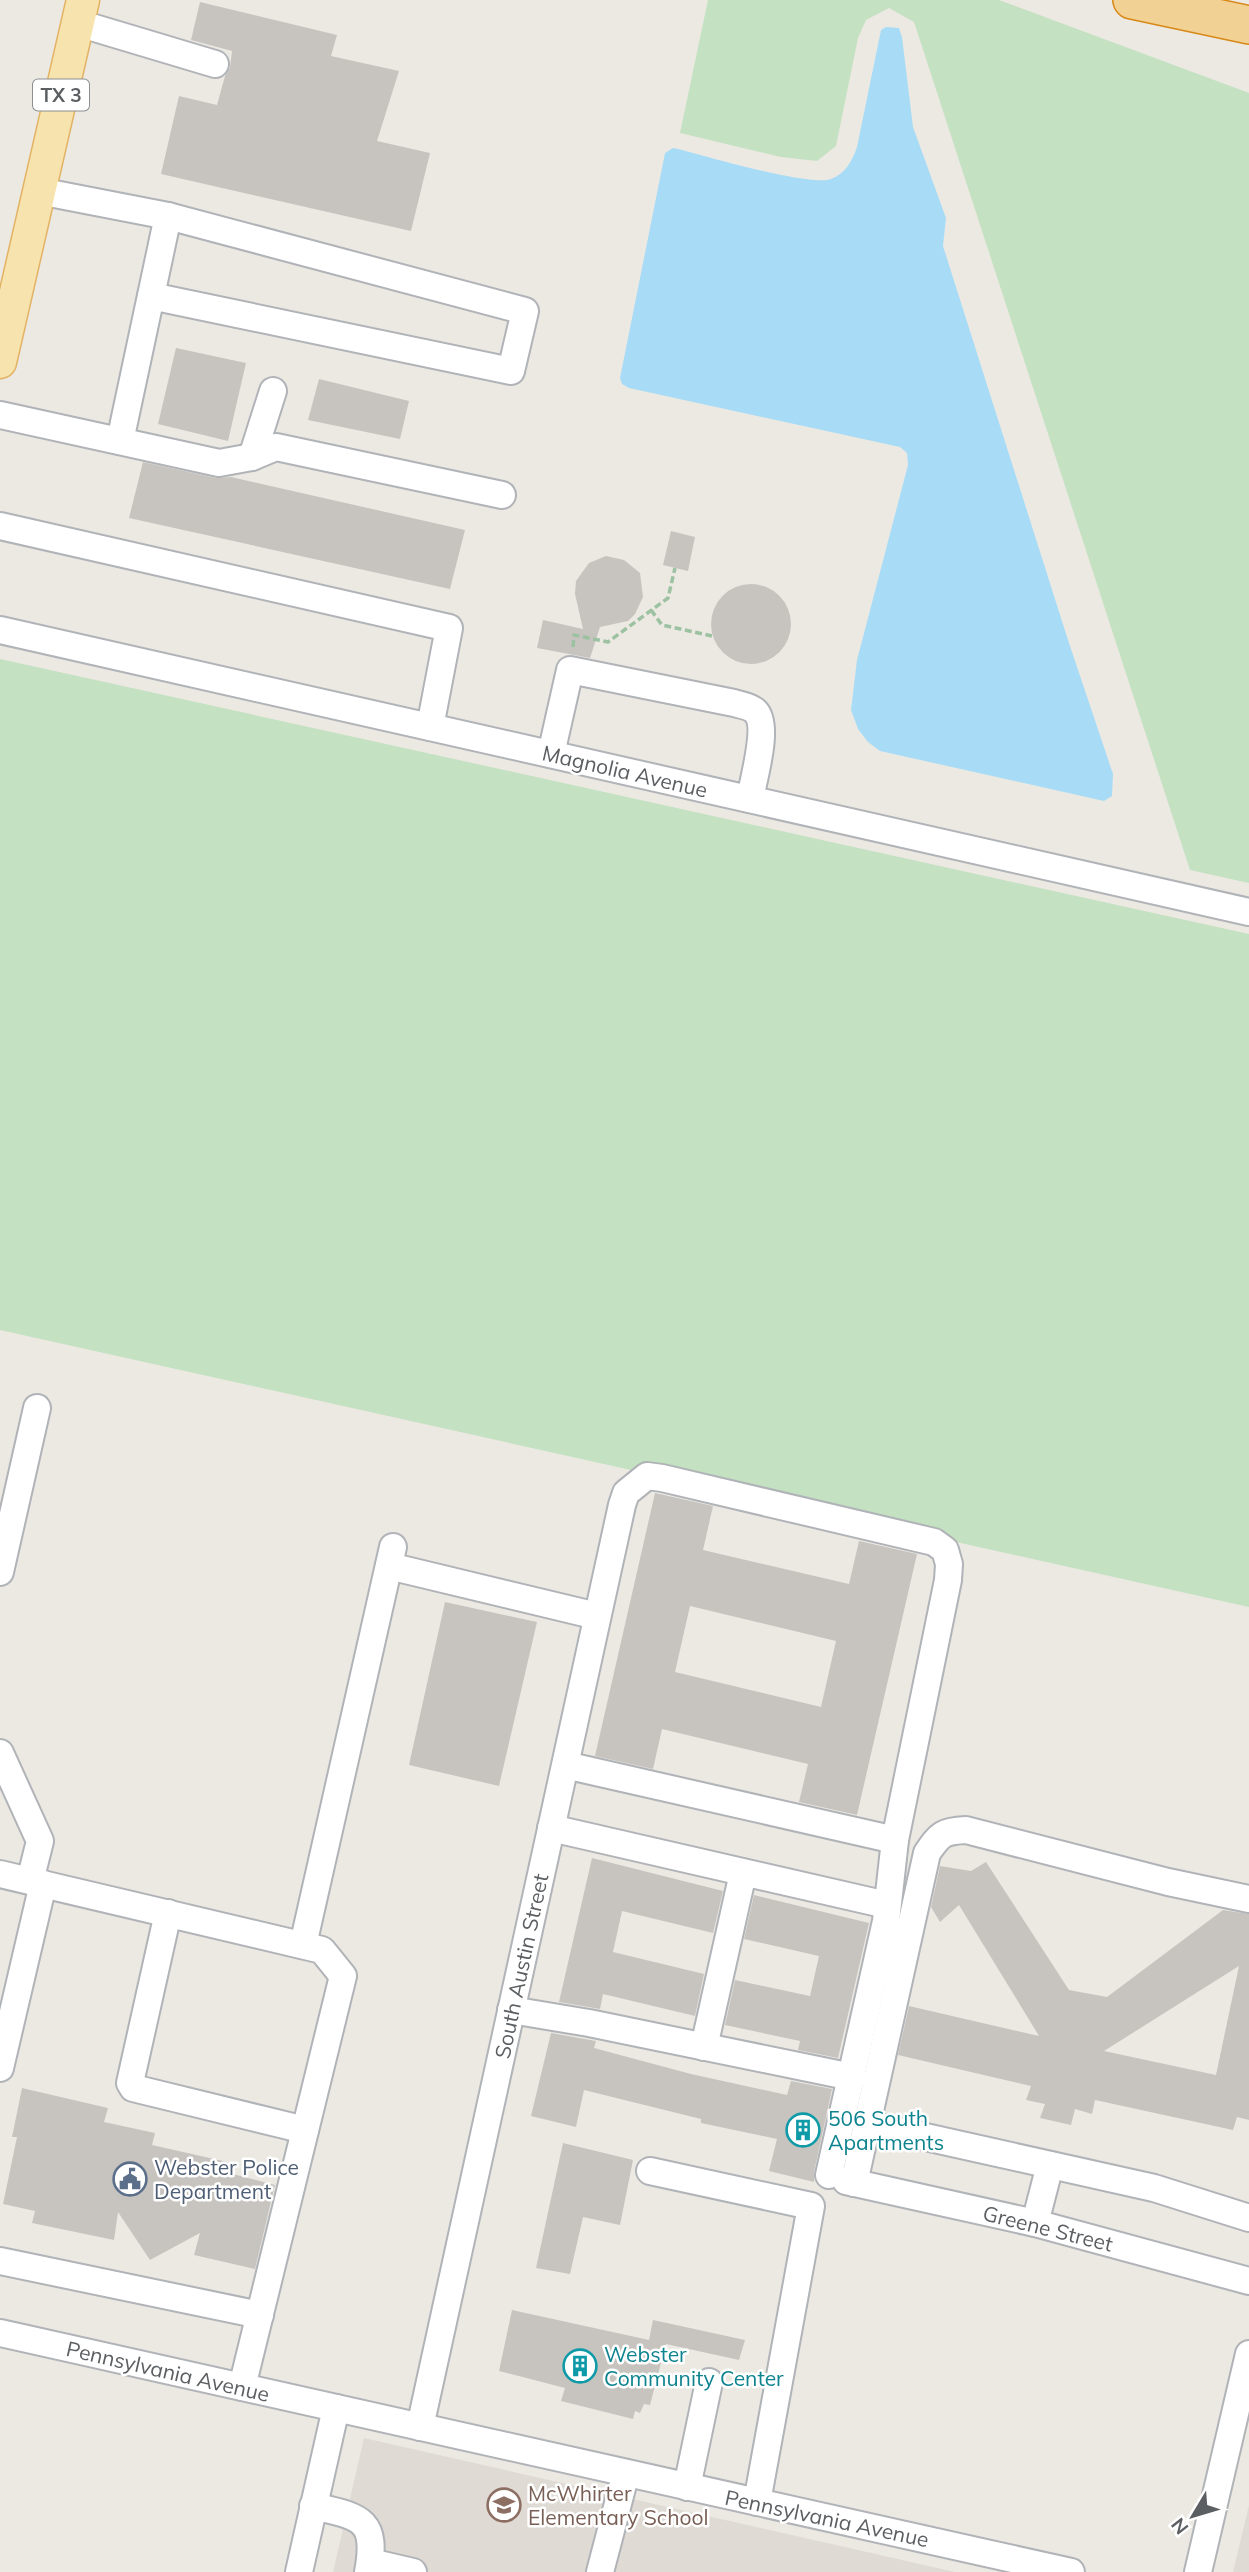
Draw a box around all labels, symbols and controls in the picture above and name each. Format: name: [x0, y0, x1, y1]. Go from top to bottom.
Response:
road number: TX 3: [33, 80, 89, 110]
street label: Magnolia Avenue: [540, 739, 710, 803]
street label: South Austin Street: [489, 1871, 553, 2061]
place label: 506 South Apartments: [828, 2105, 944, 2155]
building icon: 506 South Apartments: [784, 2111, 822, 2149]
place label: Webster Police Department: [154, 2154, 299, 2204]
public building icon: Webster Police Department: [111, 2160, 149, 2198]
street label: Greene Street: [980, 2199, 1116, 2257]
street label: Pennsylvania Avenue: [64, 2335, 272, 2407]
place label: Webster Community Center: [604, 2341, 784, 2391]
building icon: Webster Community Center: [561, 2347, 599, 2385]
place label: McWhirter Elementary School: [528, 2480, 709, 2530]
north arrow: [1158, 2481, 1228, 2551]
street label: Pennsylvania Avenue: [723, 2484, 931, 2552]
school or university icon: McWhirter Elementary School: [485, 2486, 523, 2524]
text: N: [1166, 2513, 1193, 2540]

